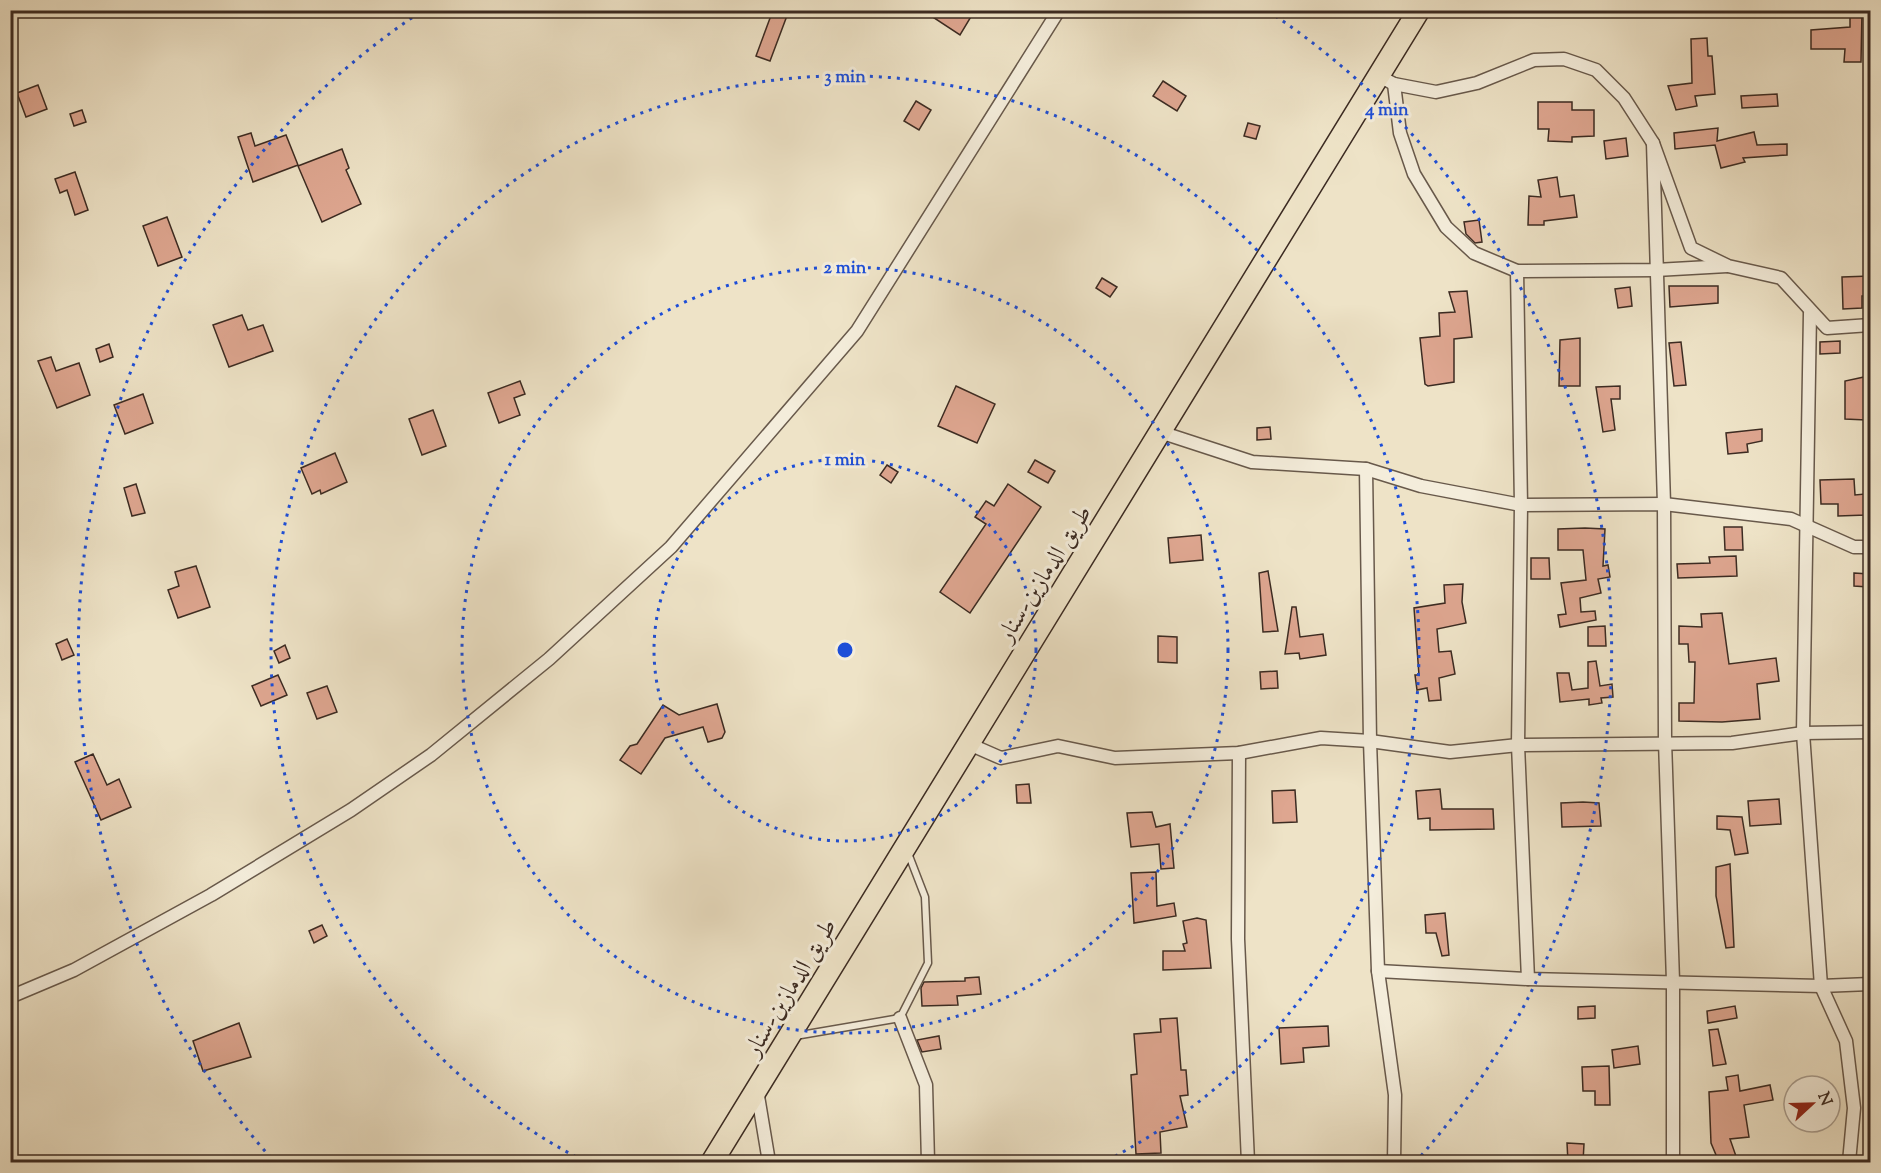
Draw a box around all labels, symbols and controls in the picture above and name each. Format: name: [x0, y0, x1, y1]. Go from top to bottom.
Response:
text: 3 min: [824, 65, 866, 91]
text: 4 min: [1364, 98, 1409, 124]
text: 2 min: [824, 256, 867, 282]
text: 1 min: [825, 448, 866, 474]
street label: طريق الدمازين-سنار: [989, 499, 1101, 651]
centre of rings: [835, 640, 855, 660]
street label: طريق الدمازين-سنار: [736, 913, 846, 1065]
north arrow: [1782, 1074, 1842, 1134]
text: N: [1811, 1089, 1837, 1110]

